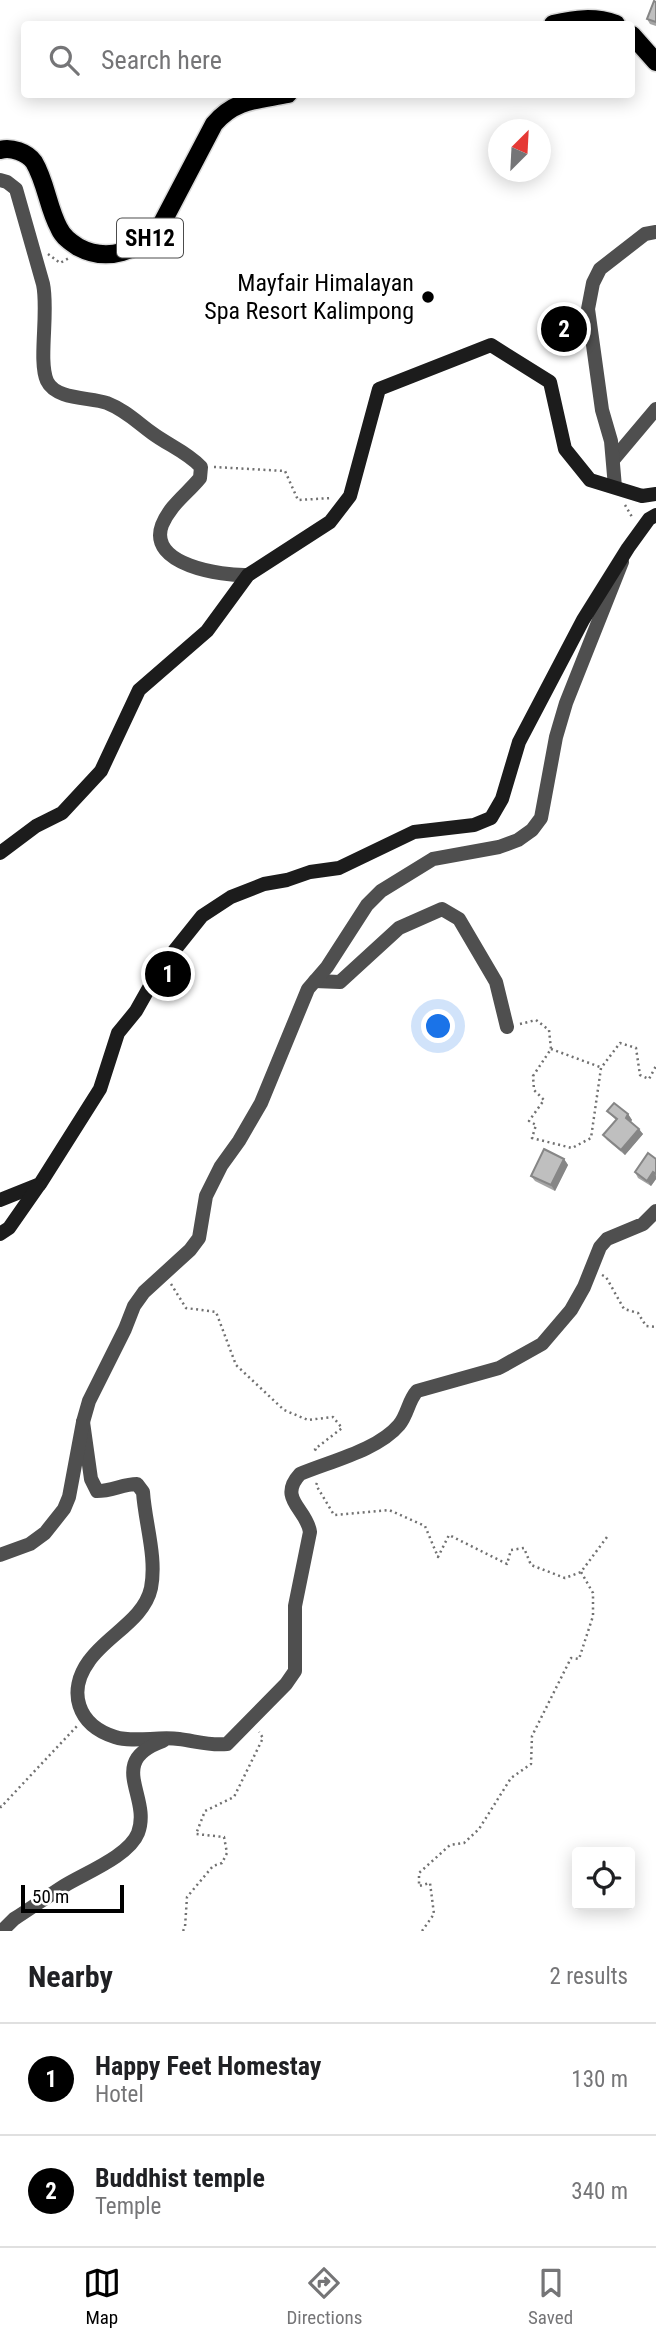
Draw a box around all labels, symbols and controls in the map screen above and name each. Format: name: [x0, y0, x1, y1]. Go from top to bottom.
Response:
search box: [21, 21, 635, 98]
icon: search: [45, 41, 83, 79]
text: Search here: [101, 45, 222, 75]
north arrow: [488, 119, 551, 182]
road number: SH12: [117, 218, 183, 258]
place label: Mayfair Himalayan Spa Resort Kalimpong: [204, 269, 414, 325]
marker: Mayfair Himalayan Spa Resort Kalimpong: [420, 289, 436, 305]
pin: 2: [541, 303, 587, 355]
pin: 1: [145, 948, 191, 1000]
your location: [421, 1009, 455, 1043]
map controls: [572, 1847, 635, 1910]
button: locate: [572, 1847, 635, 1910]
scale bar: [21, 1882, 124, 1914]
text: 50 m: [32, 1885, 69, 1908]
text: Nearby: [28, 1959, 113, 1994]
text: 2 results: [550, 1963, 628, 1990]
text: Happy Feet Homestay: [95, 2051, 321, 2081]
text: 1: [45, 2066, 57, 2093]
text: 130 m: [571, 2066, 628, 2093]
text: Hotel: [95, 2081, 144, 2108]
text: Buddhist temple: [95, 2163, 265, 2193]
text: 2: [45, 2178, 57, 2205]
text: 340 m: [571, 2178, 628, 2205]
text: Temple: [95, 2193, 161, 2220]
tab: Map: [83, 2264, 121, 2329]
tab: Directions: [286, 2264, 362, 2329]
tab: Saved: [528, 2264, 573, 2329]

